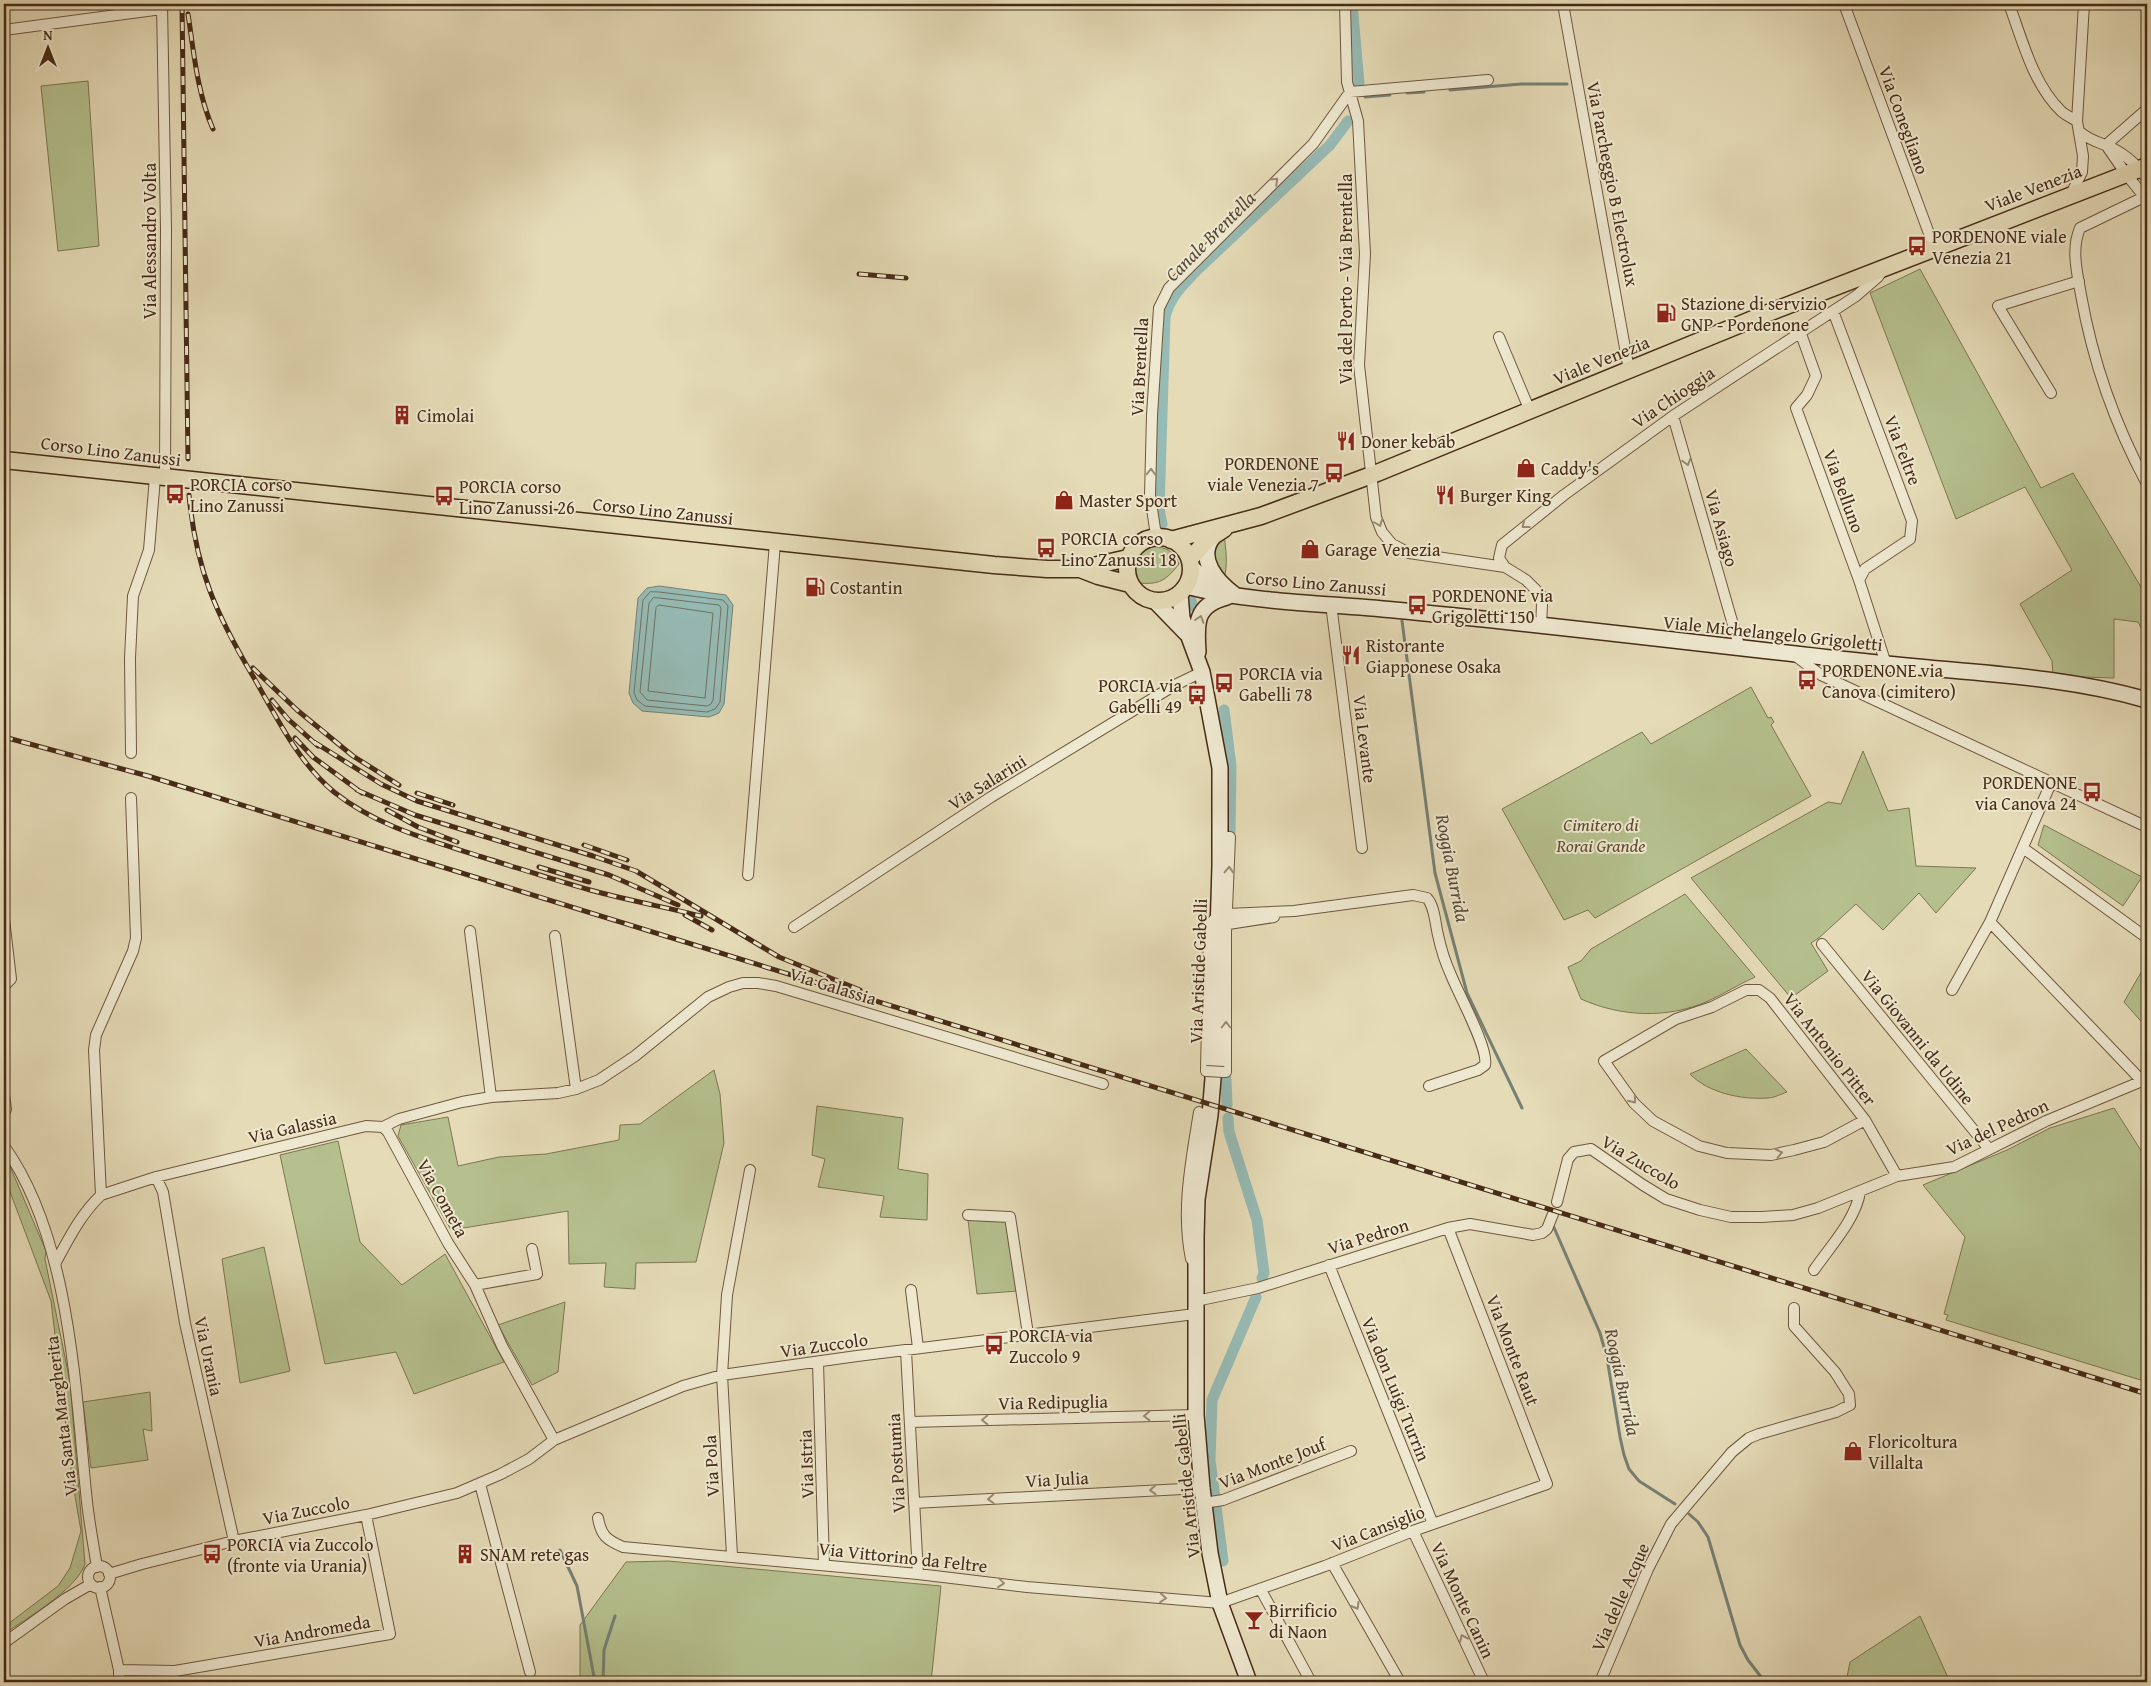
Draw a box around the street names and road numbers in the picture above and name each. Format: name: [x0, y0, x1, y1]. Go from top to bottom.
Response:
street label: Via Conegliano: [1872, 62, 1936, 178]
street label: Via Parcheggio B Electrolux: [1580, 79, 1646, 290]
street label: Viale Venezia: [1981, 157, 2086, 219]
street label: Via Alessandro Volta: [136, 162, 163, 319]
street label: Via del Porto - Via Brentella: [1332, 173, 1359, 384]
street label: Via Brentella: [1123, 317, 1155, 417]
street label: Viale Venezia: [1549, 328, 1654, 392]
street label: Via Chioggia: [1626, 359, 1720, 435]
street label: Via Feltre: [1877, 411, 1929, 489]
street label: Corso Lino Zanussi: [39, 429, 183, 473]
street label: Via Belluno: [1816, 445, 1872, 537]
street label: Via Asiago: [1698, 486, 1746, 570]
street label: Corso Lino Zanussi: [591, 490, 735, 532]
street label: Corso Lino Zanussi: [1245, 563, 1387, 603]
street label: Viale Michelangelo Grigoletti: [1662, 608, 1884, 658]
street label: Via Levante: [1346, 693, 1384, 785]
street label: Via Salarini: [943, 747, 1031, 817]
street label: Via Aristide Gabelli: [1182, 898, 1214, 1044]
street label: Via Galassia: [786, 960, 880, 1012]
street label: Via Giovanni da Udine: [1855, 963, 1981, 1111]
street label: Via Antonio Pitter: [1777, 987, 1883, 1112]
street label: Via del Pedron: [1941, 1091, 2053, 1163]
street label: Via Galassia: [245, 1104, 339, 1150]
street label: Via Zuccolo: [1596, 1128, 1686, 1196]
street label: Via Cometa: [410, 1154, 476, 1243]
street label: Via Pedron: [1324, 1211, 1412, 1261]
street label: Via Monte Raut: [1479, 1291, 1547, 1410]
street label: Via don Luigi Turrin: [1355, 1313, 1437, 1465]
street label: Via Urania: [187, 1314, 231, 1399]
street label: Via Zuccolo: [779, 1326, 869, 1364]
street label: Via Santa Margherita: [38, 1334, 84, 1498]
street label: Via Redipuglia: [998, 1388, 1109, 1416]
street label: Via Postumia: [880, 1412, 912, 1513]
street label: Via Aristide Gabelli: [1165, 1412, 1207, 1560]
street label: Via Istria: [791, 1428, 821, 1499]
street label: Via Monte Jouf: [1215, 1429, 1331, 1496]
street label: Via Pola: [696, 1434, 726, 1498]
street label: Via Julia: [1025, 1464, 1090, 1494]
street label: Via Zuccolo: [260, 1488, 352, 1532]
street label: Via Cansiglio: [1327, 1498, 1429, 1558]
street label: Via Vittorino da Feltre: [817, 1535, 989, 1579]
street label: Via Monte Canin: [1424, 1537, 1502, 1663]
street label: Via delle Acque: [1584, 1538, 1656, 1656]
street label: Via Andromeda: [252, 1607, 373, 1655]

